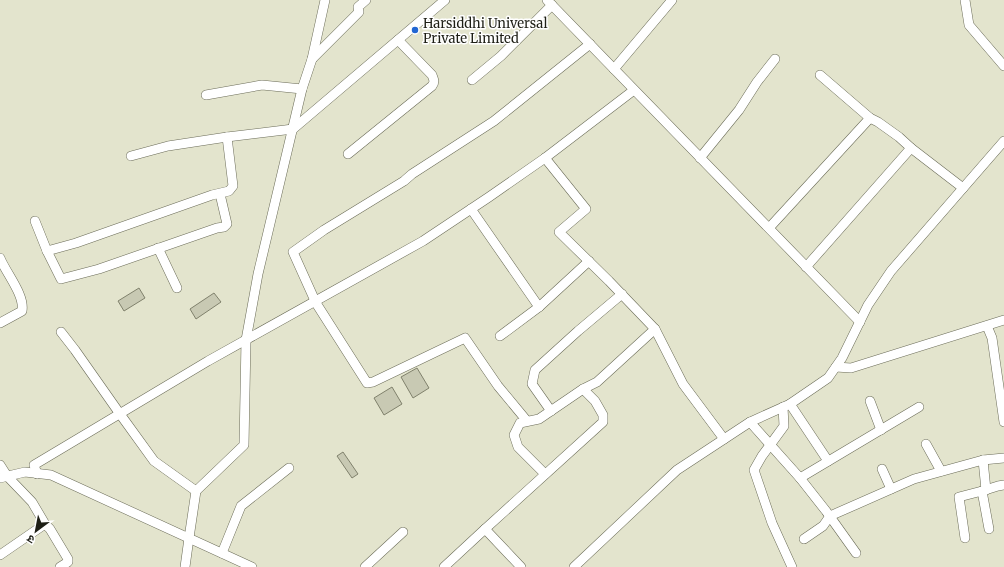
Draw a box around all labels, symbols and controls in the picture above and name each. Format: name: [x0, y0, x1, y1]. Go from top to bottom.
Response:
place label: Harsiddhi Universal Private Limited: [423, 15, 547, 47]
marker: Harsiddhi Universal Private Limited: [410, 25, 420, 35]
north arrow: [16, 511, 56, 551]
text: उ: [24, 532, 37, 547]

